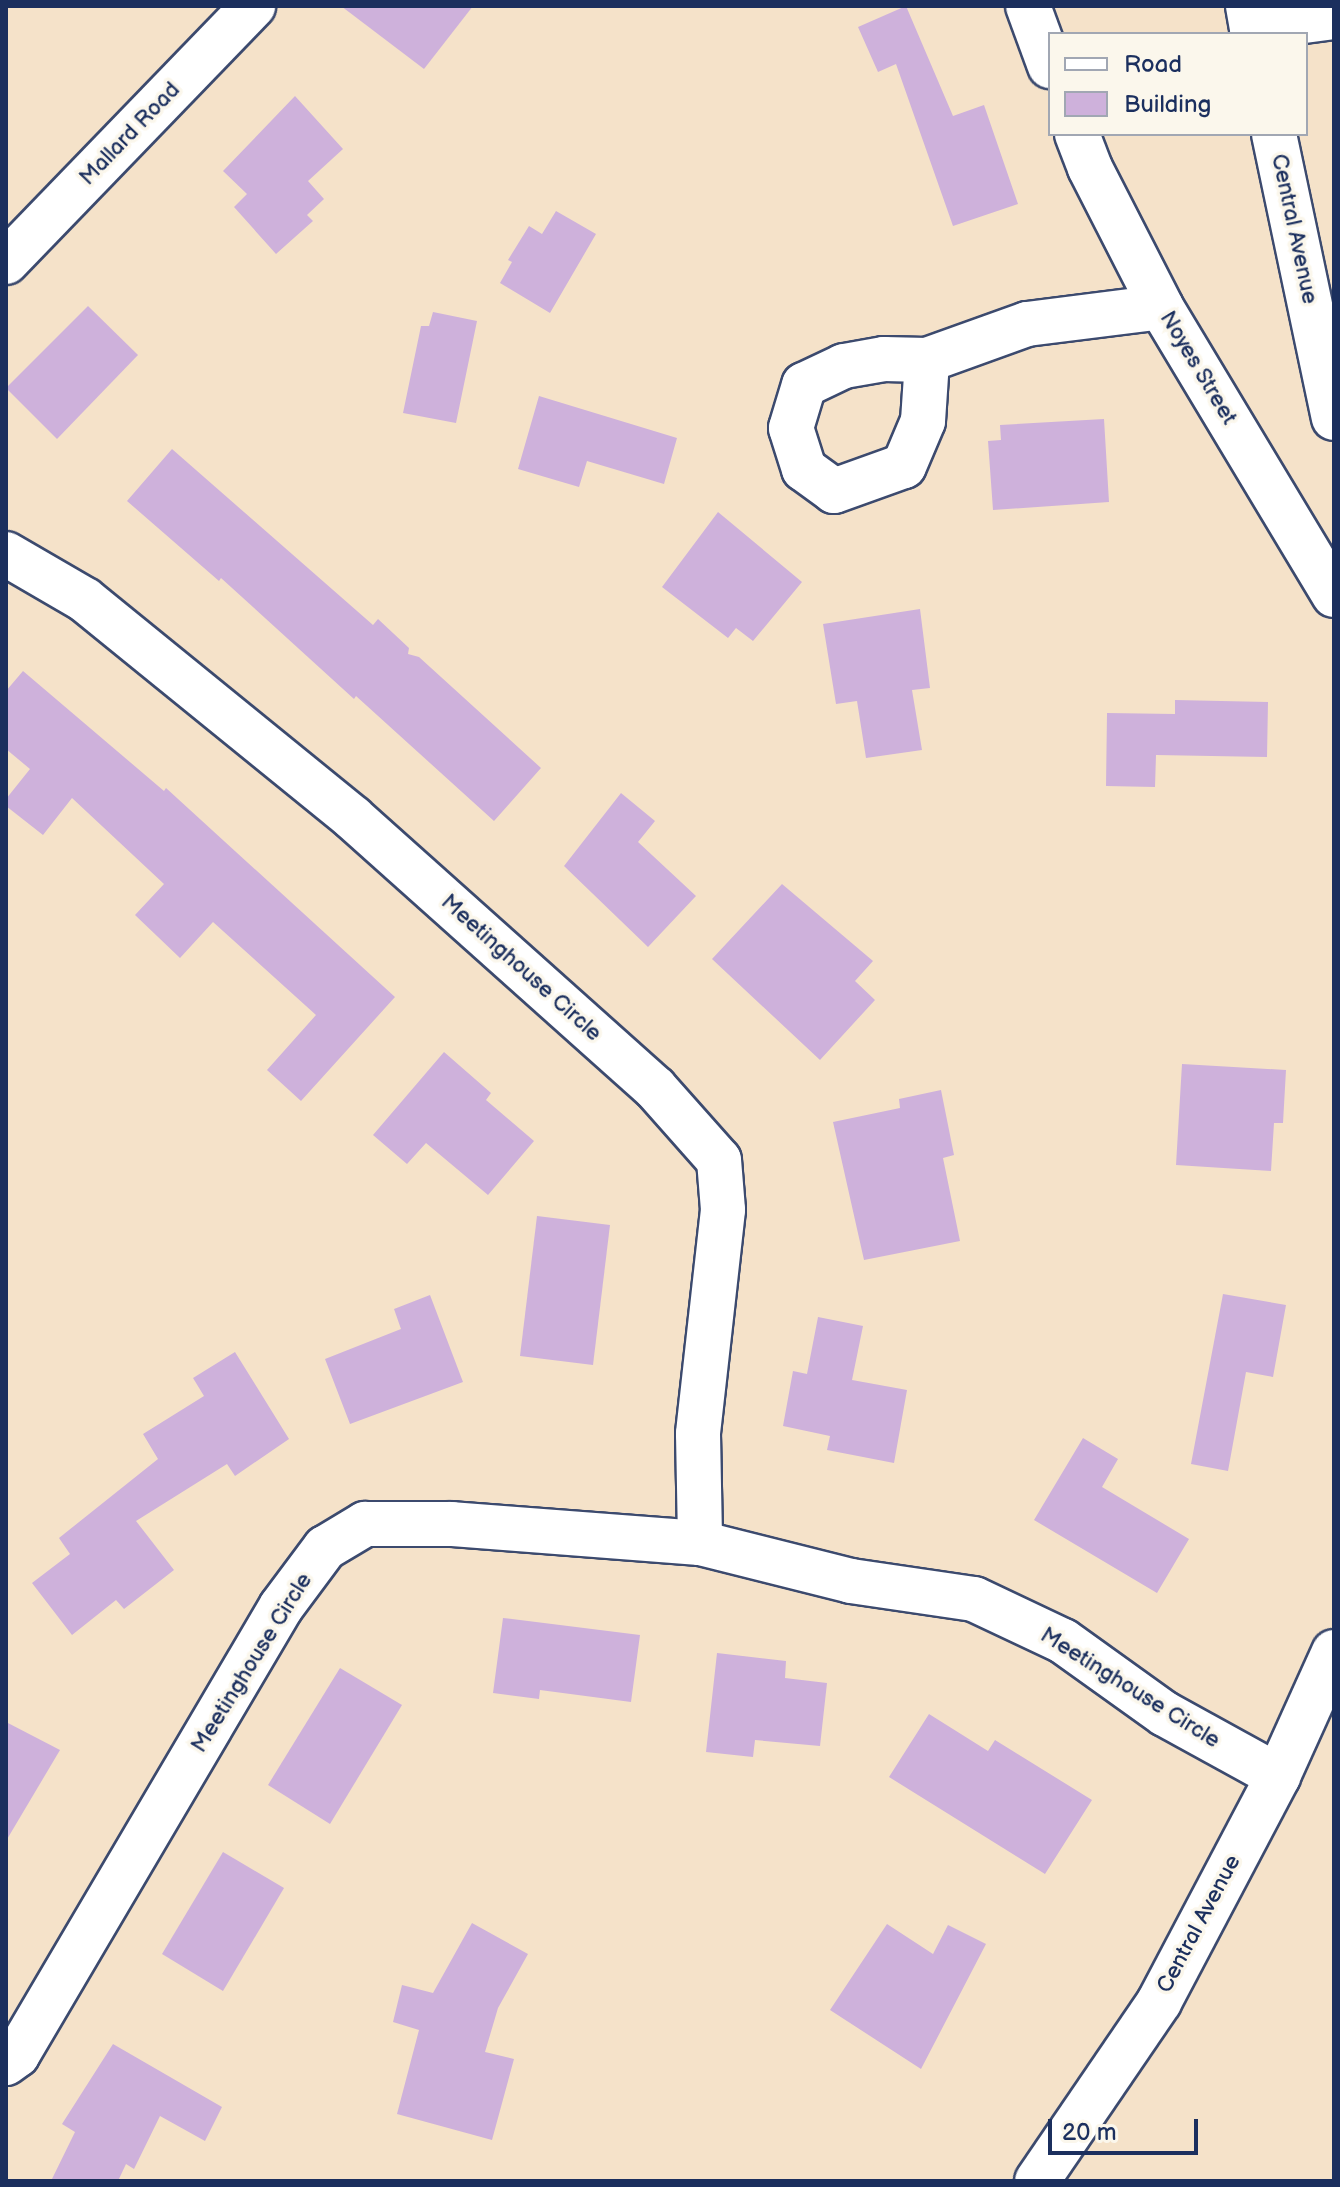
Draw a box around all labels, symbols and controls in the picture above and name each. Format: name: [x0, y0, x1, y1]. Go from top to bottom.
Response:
legend: [1048, 32, 1308, 136]
text: Road: [1124, 50, 1182, 79]
street label: Mallard Road: [74, 77, 186, 191]
text: Building: [1124, 90, 1211, 119]
street label: Central Avenue: [1265, 152, 1323, 306]
street label: Noyes Street: [1154, 306, 1242, 430]
street label: Meetinghouse Circle: [435, 889, 607, 1047]
street label: Meetinghouse Circle: [186, 1568, 318, 1758]
street label: Meetinghouse Circle: [1035, 1622, 1225, 1754]
street label: Central Avenue: [1152, 1850, 1246, 1998]
scale bar: [1052, 2103, 1202, 2153]
text: 20 m: [1062, 2118, 1117, 2147]

